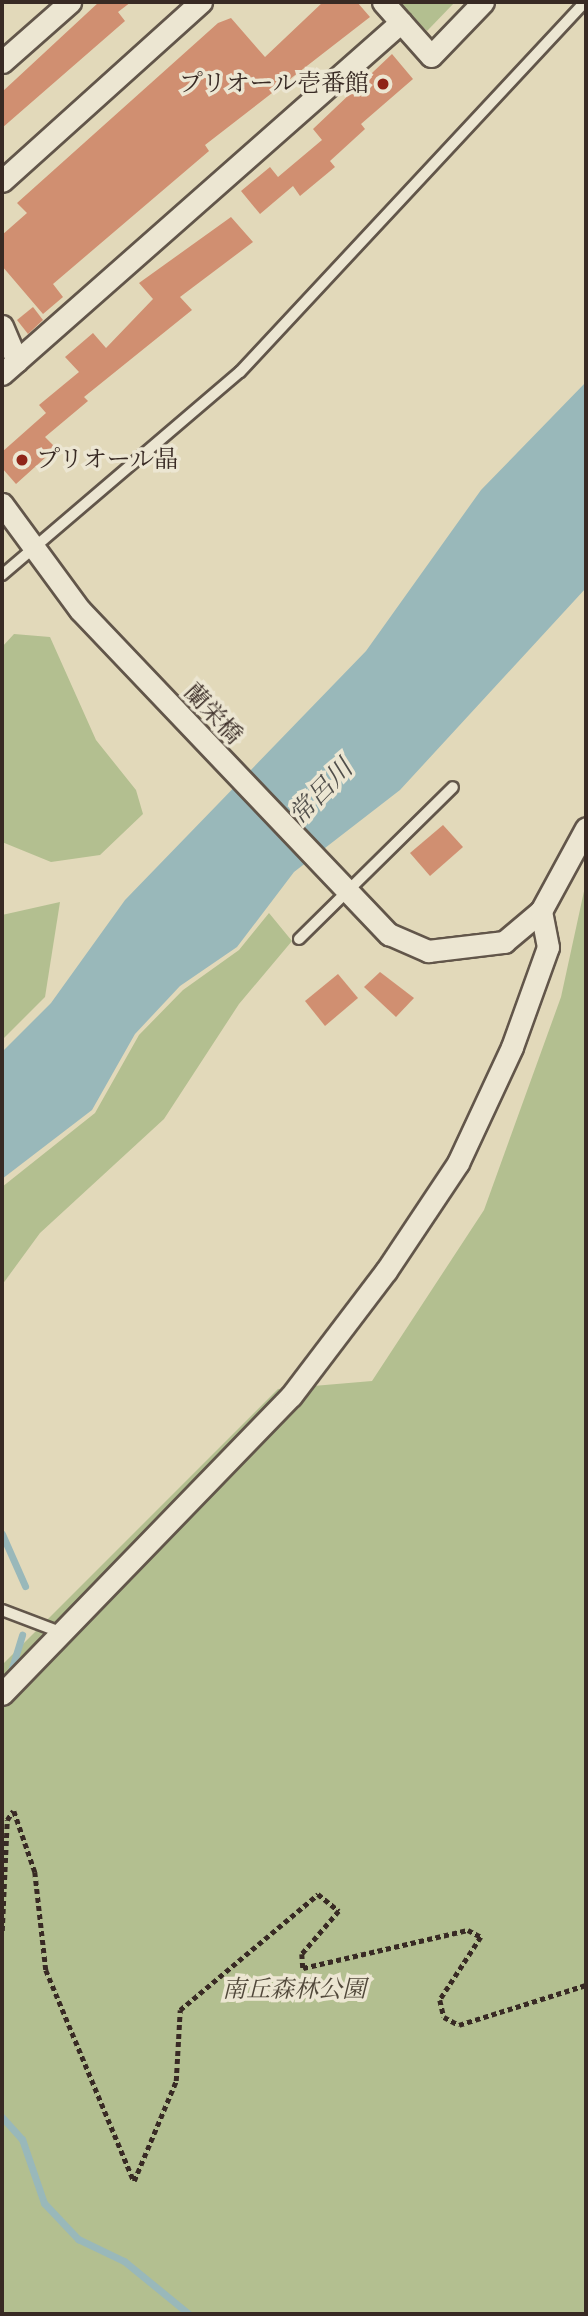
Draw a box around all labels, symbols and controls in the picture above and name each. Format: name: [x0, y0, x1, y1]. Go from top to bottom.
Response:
place label: プリオール壱番館: [177, 70, 369, 98]
marker: プリオール壱番館: [375, 76, 391, 92]
place label: プリオール晶: [36, 446, 180, 474]
marker: プリオール晶: [14, 452, 30, 468]
street label: 蘭栄橋: [178, 678, 248, 750]
water label: 常呂川: [283, 753, 359, 831]
park label: 南丘森林公園: [222, 1976, 366, 2004]

